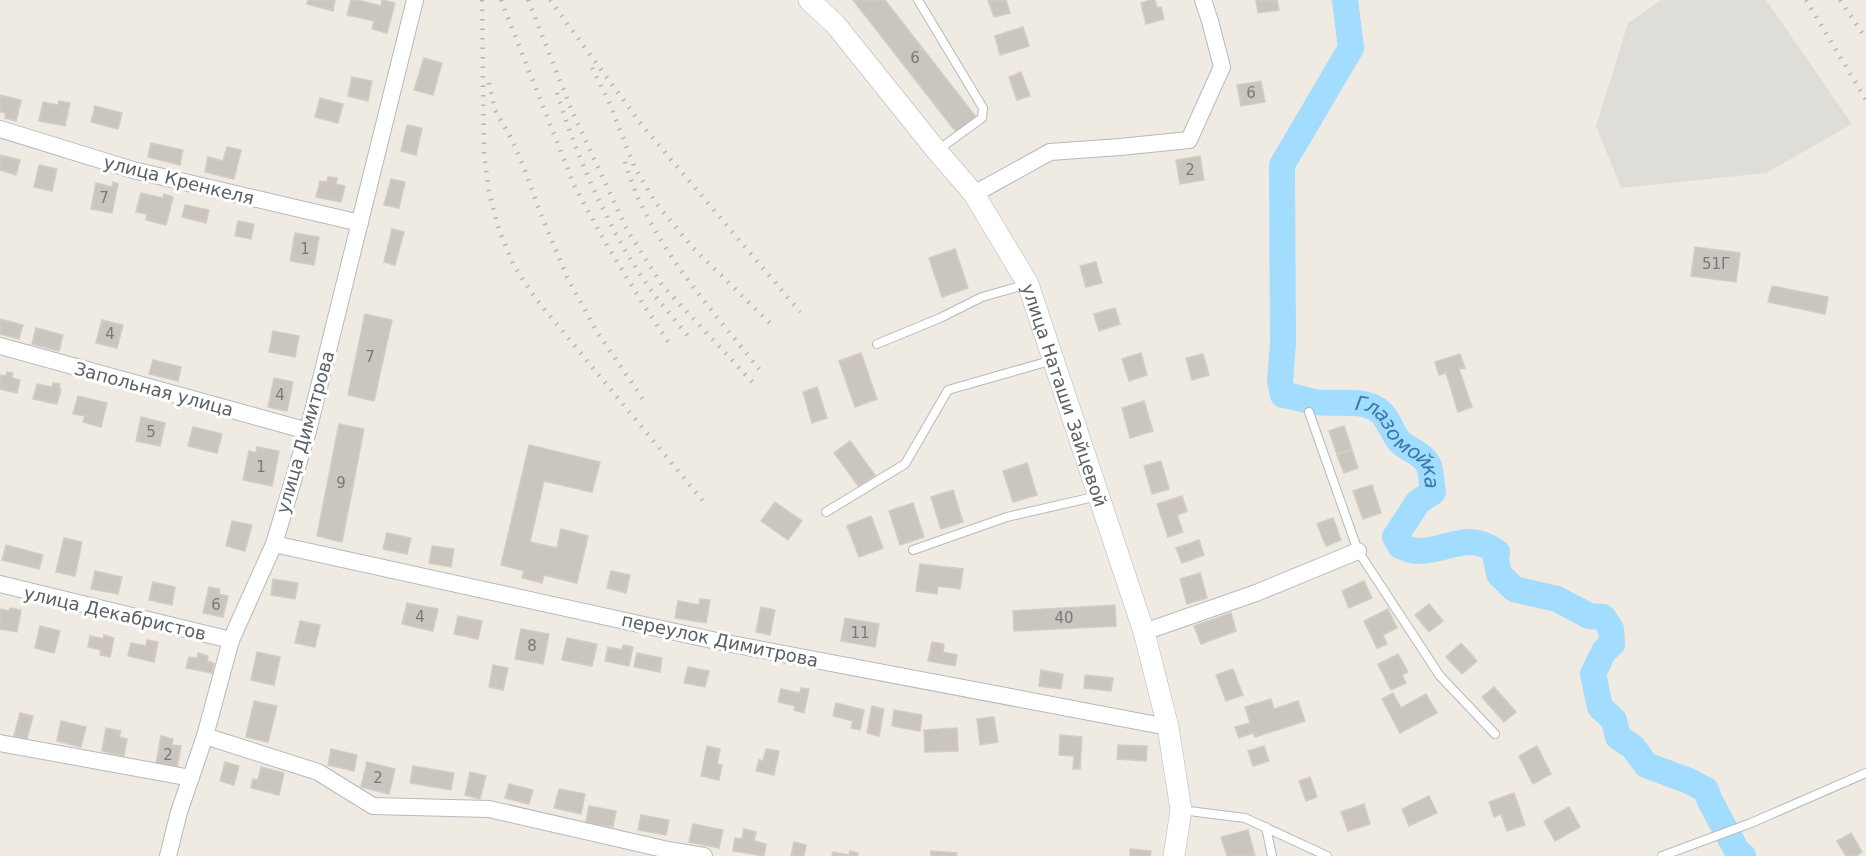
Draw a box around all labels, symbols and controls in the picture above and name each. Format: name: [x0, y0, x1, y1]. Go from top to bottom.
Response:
house number: 6: [910, 49, 920, 67]
house number: 6: [1246, 84, 1256, 102]
street label: улица Кренкеля: [102, 151, 256, 209]
house number: 2: [1185, 161, 1195, 179]
house number: 7: [99, 189, 109, 207]
house number: 1: [300, 240, 310, 258]
house number: 51Г: [1702, 255, 1730, 273]
street label: улица Наташи Зайцевой: [1018, 281, 1112, 509]
house number: 4: [105, 325, 115, 343]
street label: улица Димитрова: [272, 348, 338, 516]
house number: 7: [365, 348, 375, 366]
street label: Запольная улица: [72, 358, 236, 420]
house number: 4: [275, 386, 285, 404]
water label: Глазомойка: [1354, 391, 1444, 490]
house number: 5: [146, 423, 156, 441]
house number: 1: [256, 458, 266, 476]
house number: 9: [336, 474, 346, 492]
street label: улица Декабристов: [22, 582, 208, 644]
house number: 6: [211, 596, 221, 614]
house number: 4: [415, 608, 425, 626]
street label: переулок Димитрова: [620, 609, 820, 671]
house number: 40: [1054, 609, 1074, 627]
house number: 11: [850, 624, 870, 642]
house number: 8: [527, 637, 537, 655]
house number: 2: [163, 746, 173, 764]
house number: 2: [373, 769, 383, 787]

